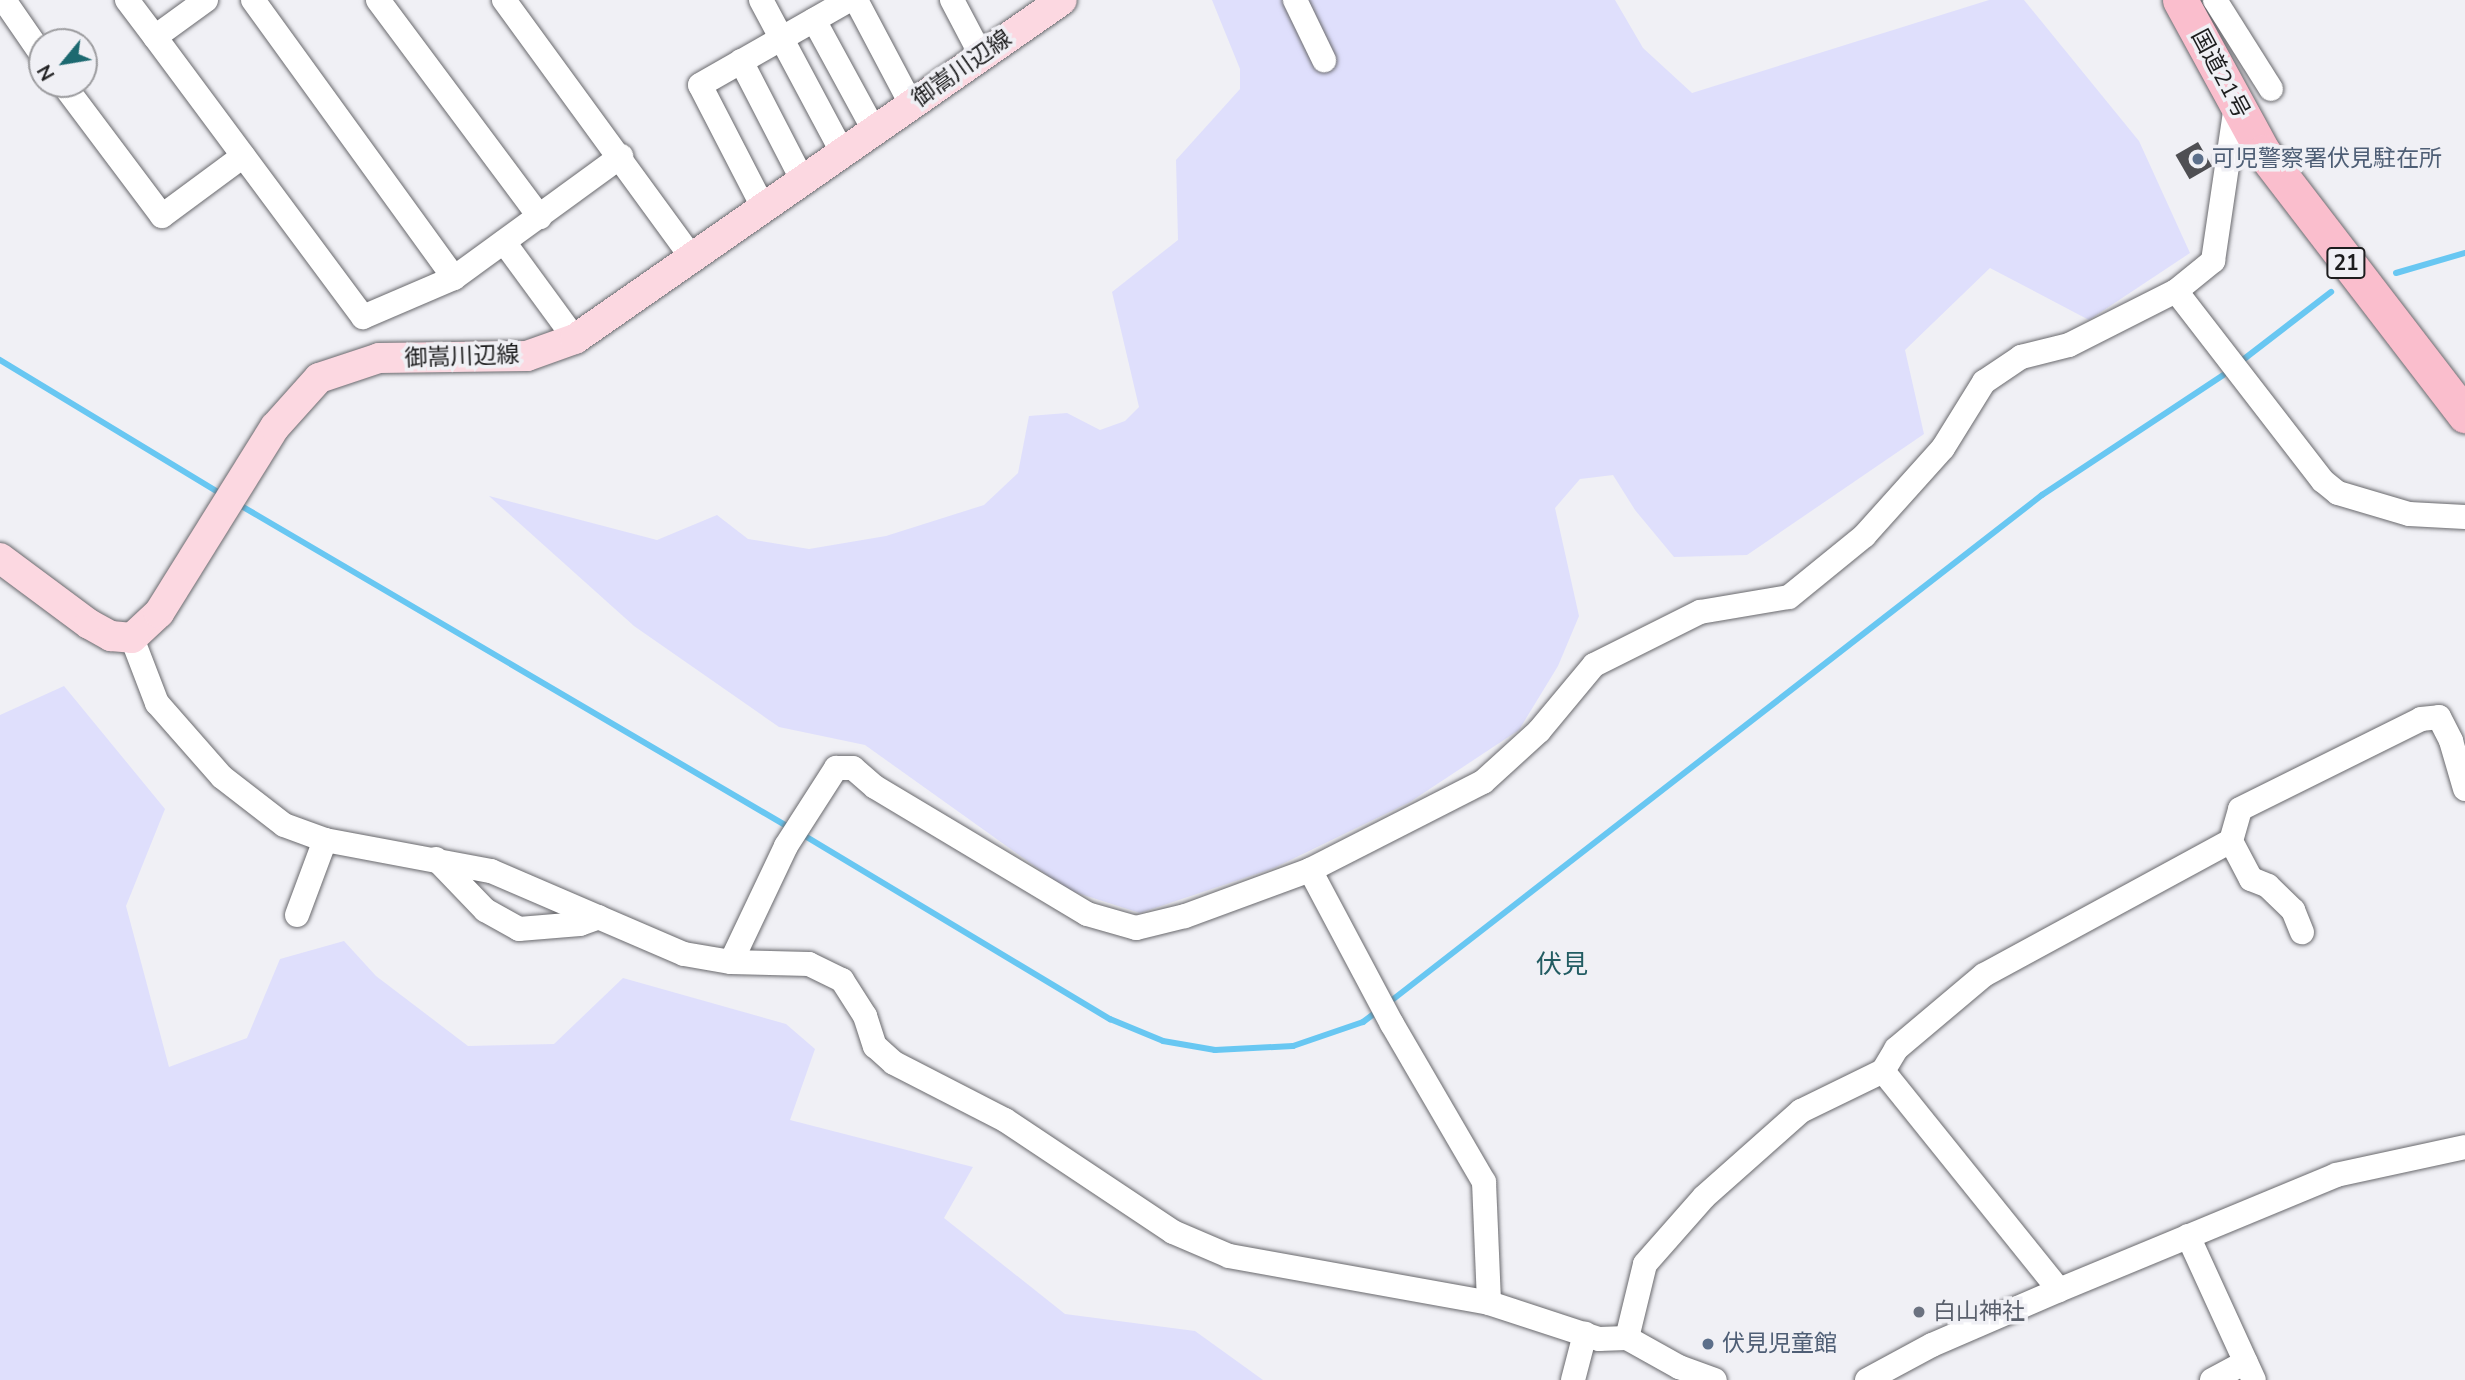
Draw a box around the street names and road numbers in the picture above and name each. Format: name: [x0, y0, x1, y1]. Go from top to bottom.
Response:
street label: 御嵩川辺線: [907, 25, 1017, 113]
street label: 国道21号: [2185, 25, 2255, 123]
road number: 21: [2325, 246, 2367, 280]
street label: 御嵩川辺線: [404, 341, 520, 373]

